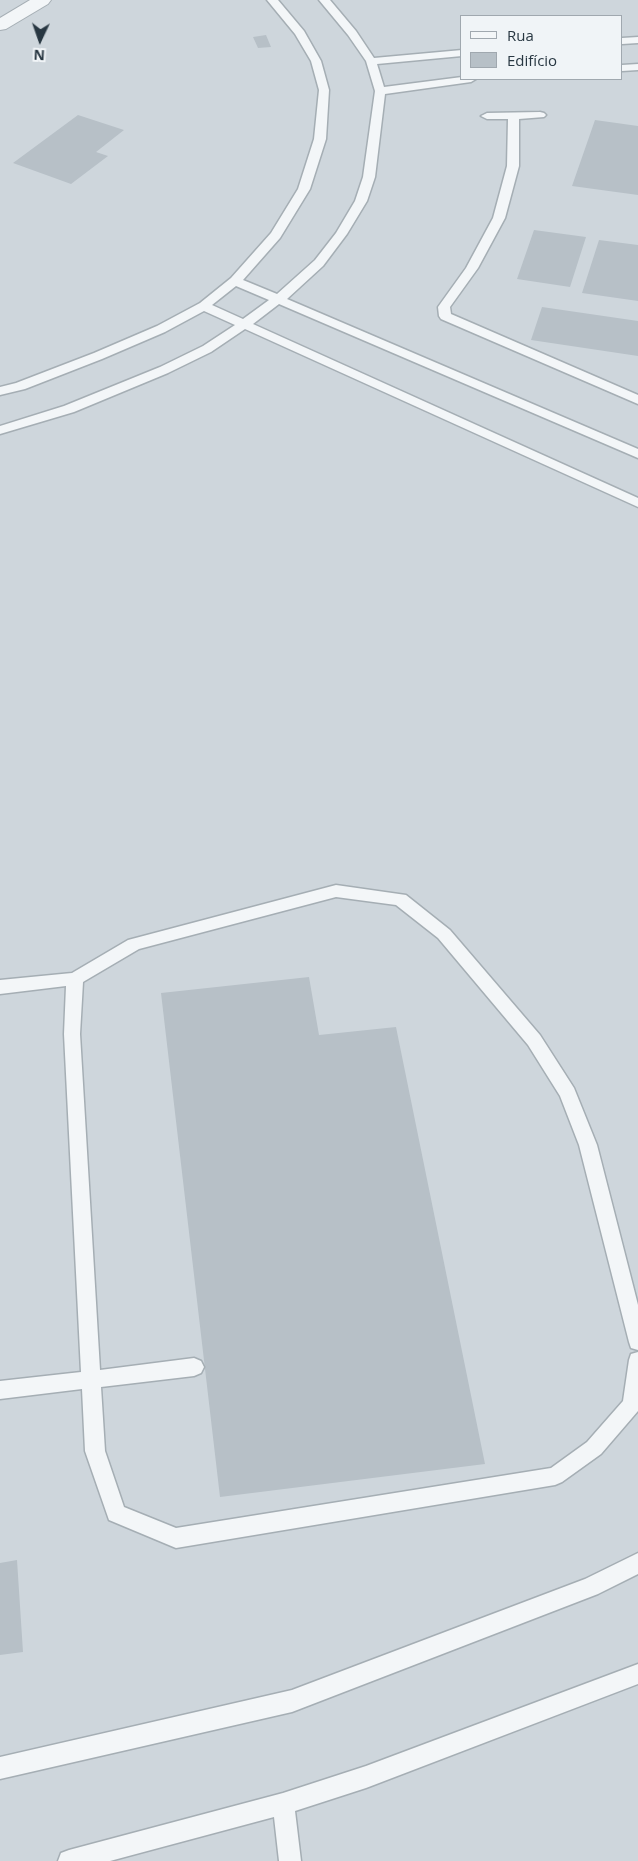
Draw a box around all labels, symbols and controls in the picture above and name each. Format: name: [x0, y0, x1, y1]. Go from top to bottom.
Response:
north arrow: [15, 15, 65, 65]
legend: [460, 15, 623, 80]
text: Rua: [507, 25, 534, 45]
text: N: [33, 46, 45, 65]
text: Edifício: [507, 50, 557, 70]

